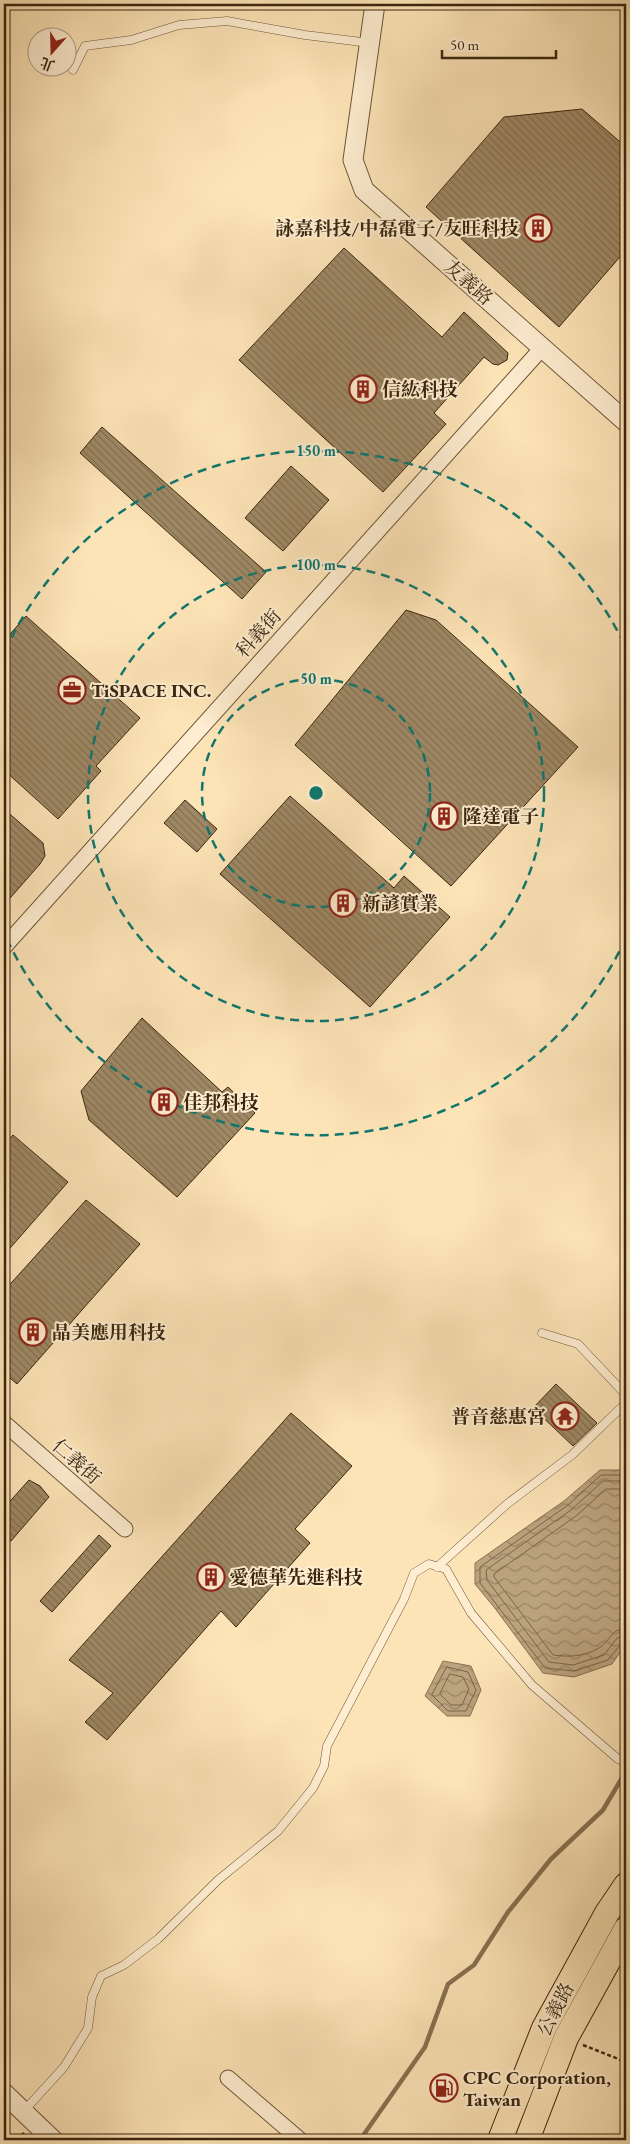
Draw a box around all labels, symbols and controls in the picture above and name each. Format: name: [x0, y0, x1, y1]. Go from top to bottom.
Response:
north arrow: [28, 28, 78, 78]
scale bar: [442, 28, 556, 60]
text: 50 m: [450, 35, 479, 54]
text: 北: [38, 53, 57, 75]
building icon: 詠嘉科技/中磊電子/友旺科技: [523, 213, 553, 243]
place label: 詠嘉科技/中磊電子/友旺科技: [276, 216, 519, 241]
street label: 友義路: [439, 254, 498, 311]
building icon: 信紘科技: [348, 374, 378, 404]
place label: 信紘科技: [382, 377, 458, 402]
text: 150 m: [296, 441, 336, 460]
text: 100 m: [296, 555, 336, 574]
street label: 科義街: [230, 604, 287, 663]
text: 50 m: [300, 669, 332, 688]
office icon: TiSPACE INC.: [57, 675, 87, 705]
place label: TiSPACE INC.: [91, 678, 211, 703]
centre of rings: [307, 784, 325, 802]
building icon: 隆達電子: [429, 801, 459, 831]
place label: 隆達電子: [463, 804, 539, 829]
building icon: 新諺實業: [328, 888, 358, 918]
place label: 新諺實業: [362, 891, 438, 916]
building icon: 佳邦科技: [149, 1087, 179, 1117]
place label: 佳邦科技: [183, 1090, 259, 1115]
building icon: 晶美應用科技: [18, 1317, 48, 1347]
place label: 晶美應用科技: [52, 1320, 166, 1345]
temple icon: 普音慈惠宮: [550, 1401, 580, 1431]
place label: 普音慈惠宮: [451, 1404, 546, 1429]
street label: 仁義街: [47, 1433, 106, 1490]
building icon: 愛德華先進科技: [196, 1562, 226, 1592]
place label: 愛德華先進科技: [230, 1565, 363, 1590]
street label: 公義路: [531, 1978, 580, 2040]
place label: CPC Corporation, Taiwan: [463, 2065, 611, 2112]
fuel station icon: CPC Corporation, Taiwan: [429, 2073, 459, 2103]

